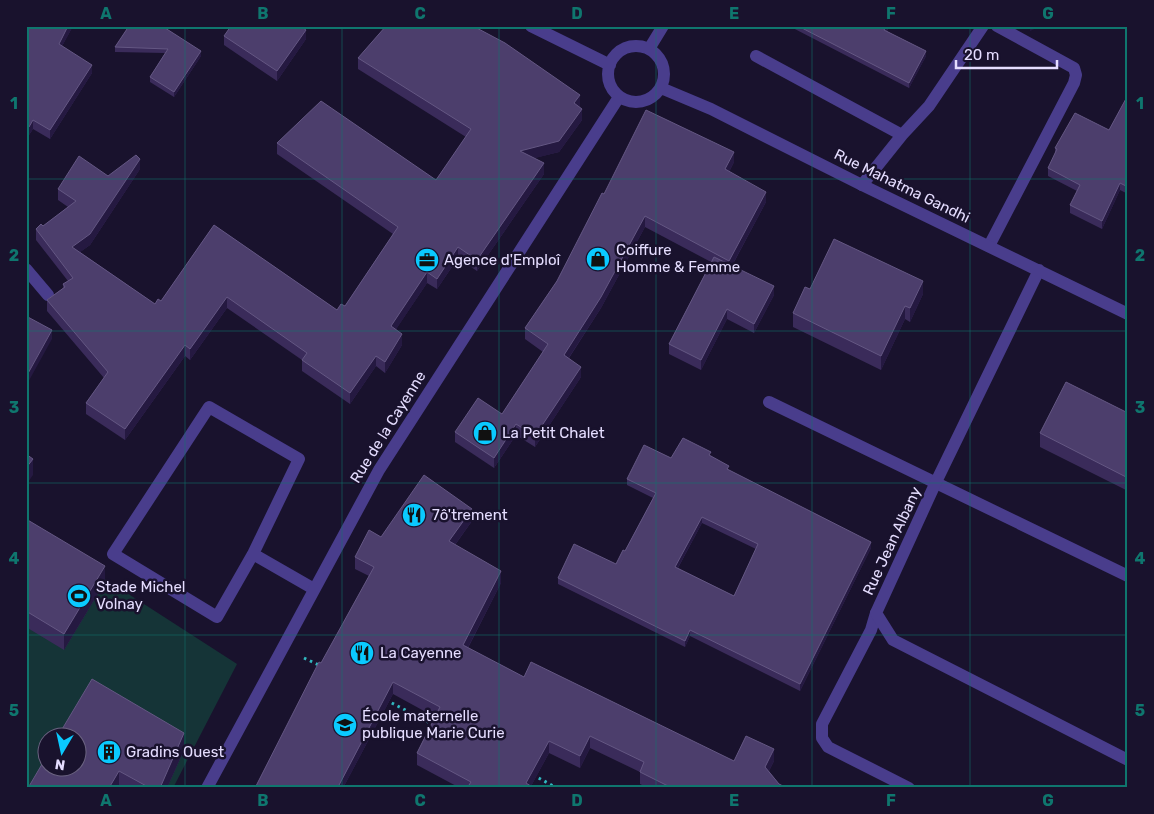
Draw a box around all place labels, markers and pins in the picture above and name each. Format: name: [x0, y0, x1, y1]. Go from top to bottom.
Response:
place label: Coiffure Homme & Femme: [616, 241, 740, 276]
shop icon: Coiffure Homme & Femme: [585, 246, 611, 272]
office icon: Agence d'Emploî: [414, 247, 440, 273]
place label: Agence d'Emploî: [444, 251, 562, 269]
shop icon: La Petit Chalet: [472, 420, 498, 446]
place label: La Petit Chalet: [502, 424, 605, 442]
restaurant icon: 7ô'trement: [401, 502, 427, 528]
place label: 7ô'trement: [432, 506, 508, 524]
place label: Stade Michel Volnay: [96, 578, 185, 613]
sports icon: Stade Michel Volnay: [66, 583, 92, 609]
restaurant icon: La Cayenne: [349, 640, 375, 666]
place label: La Cayenne: [380, 644, 462, 662]
place label: École maternelle publique Marie Curie: [362, 707, 505, 742]
school or university icon: École maternelle publique Marie Curie: [332, 712, 358, 738]
building icon: Gradins Ouest: [96, 739, 122, 765]
place label: Gradins Ouest: [126, 743, 224, 761]

